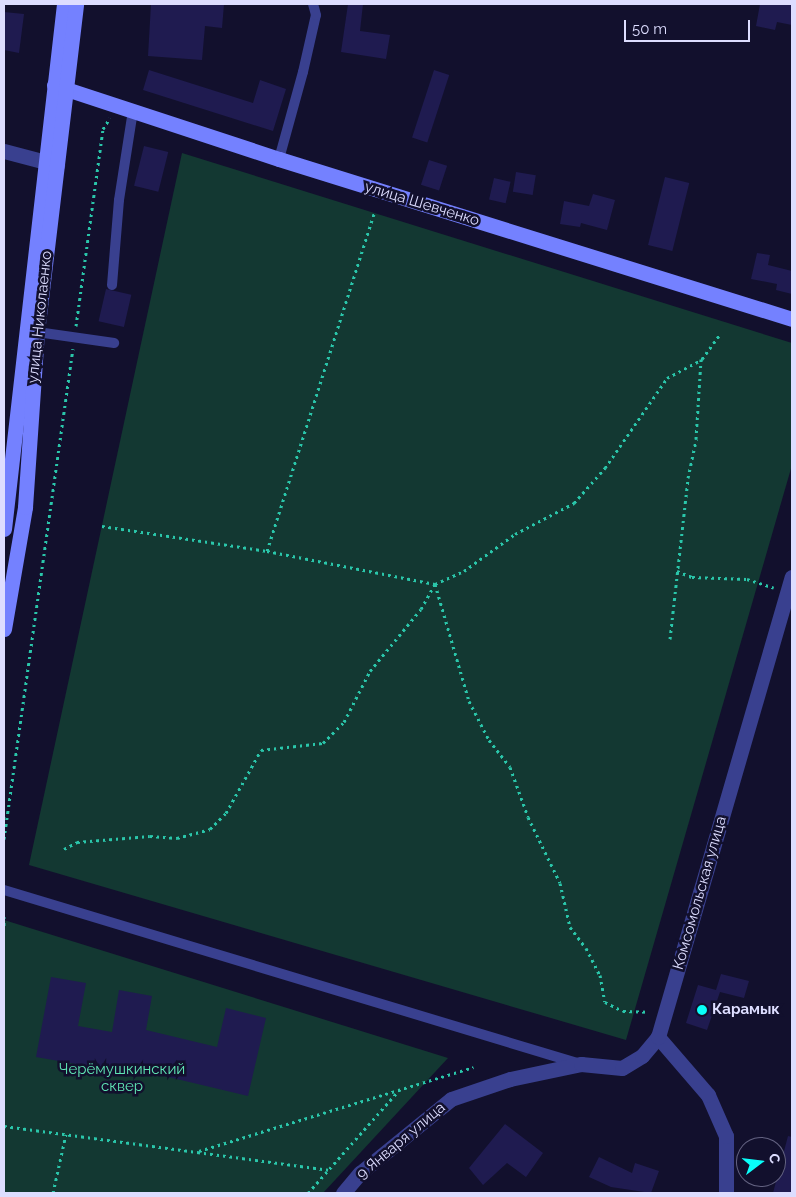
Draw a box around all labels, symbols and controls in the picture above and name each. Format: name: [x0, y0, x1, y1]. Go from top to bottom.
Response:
scale bar: [626, 10, 752, 42]
text: 50 m: [632, 20, 667, 38]
street label: улица Шевченко: [362, 178, 482, 230]
street label: улица Николаенко: [24, 250, 56, 384]
street label: Комсомольская улица: [669, 814, 731, 972]
place label: Карамык: [712, 1001, 780, 1019]
marker: Карамык: [696, 1004, 708, 1016]
park label: Черёмушкинский сквер: [59, 1060, 185, 1095]
street label: 9 Января улица: [353, 1099, 449, 1183]
north arrow: [736, 1137, 786, 1187]
text: С: [766, 1152, 783, 1165]

